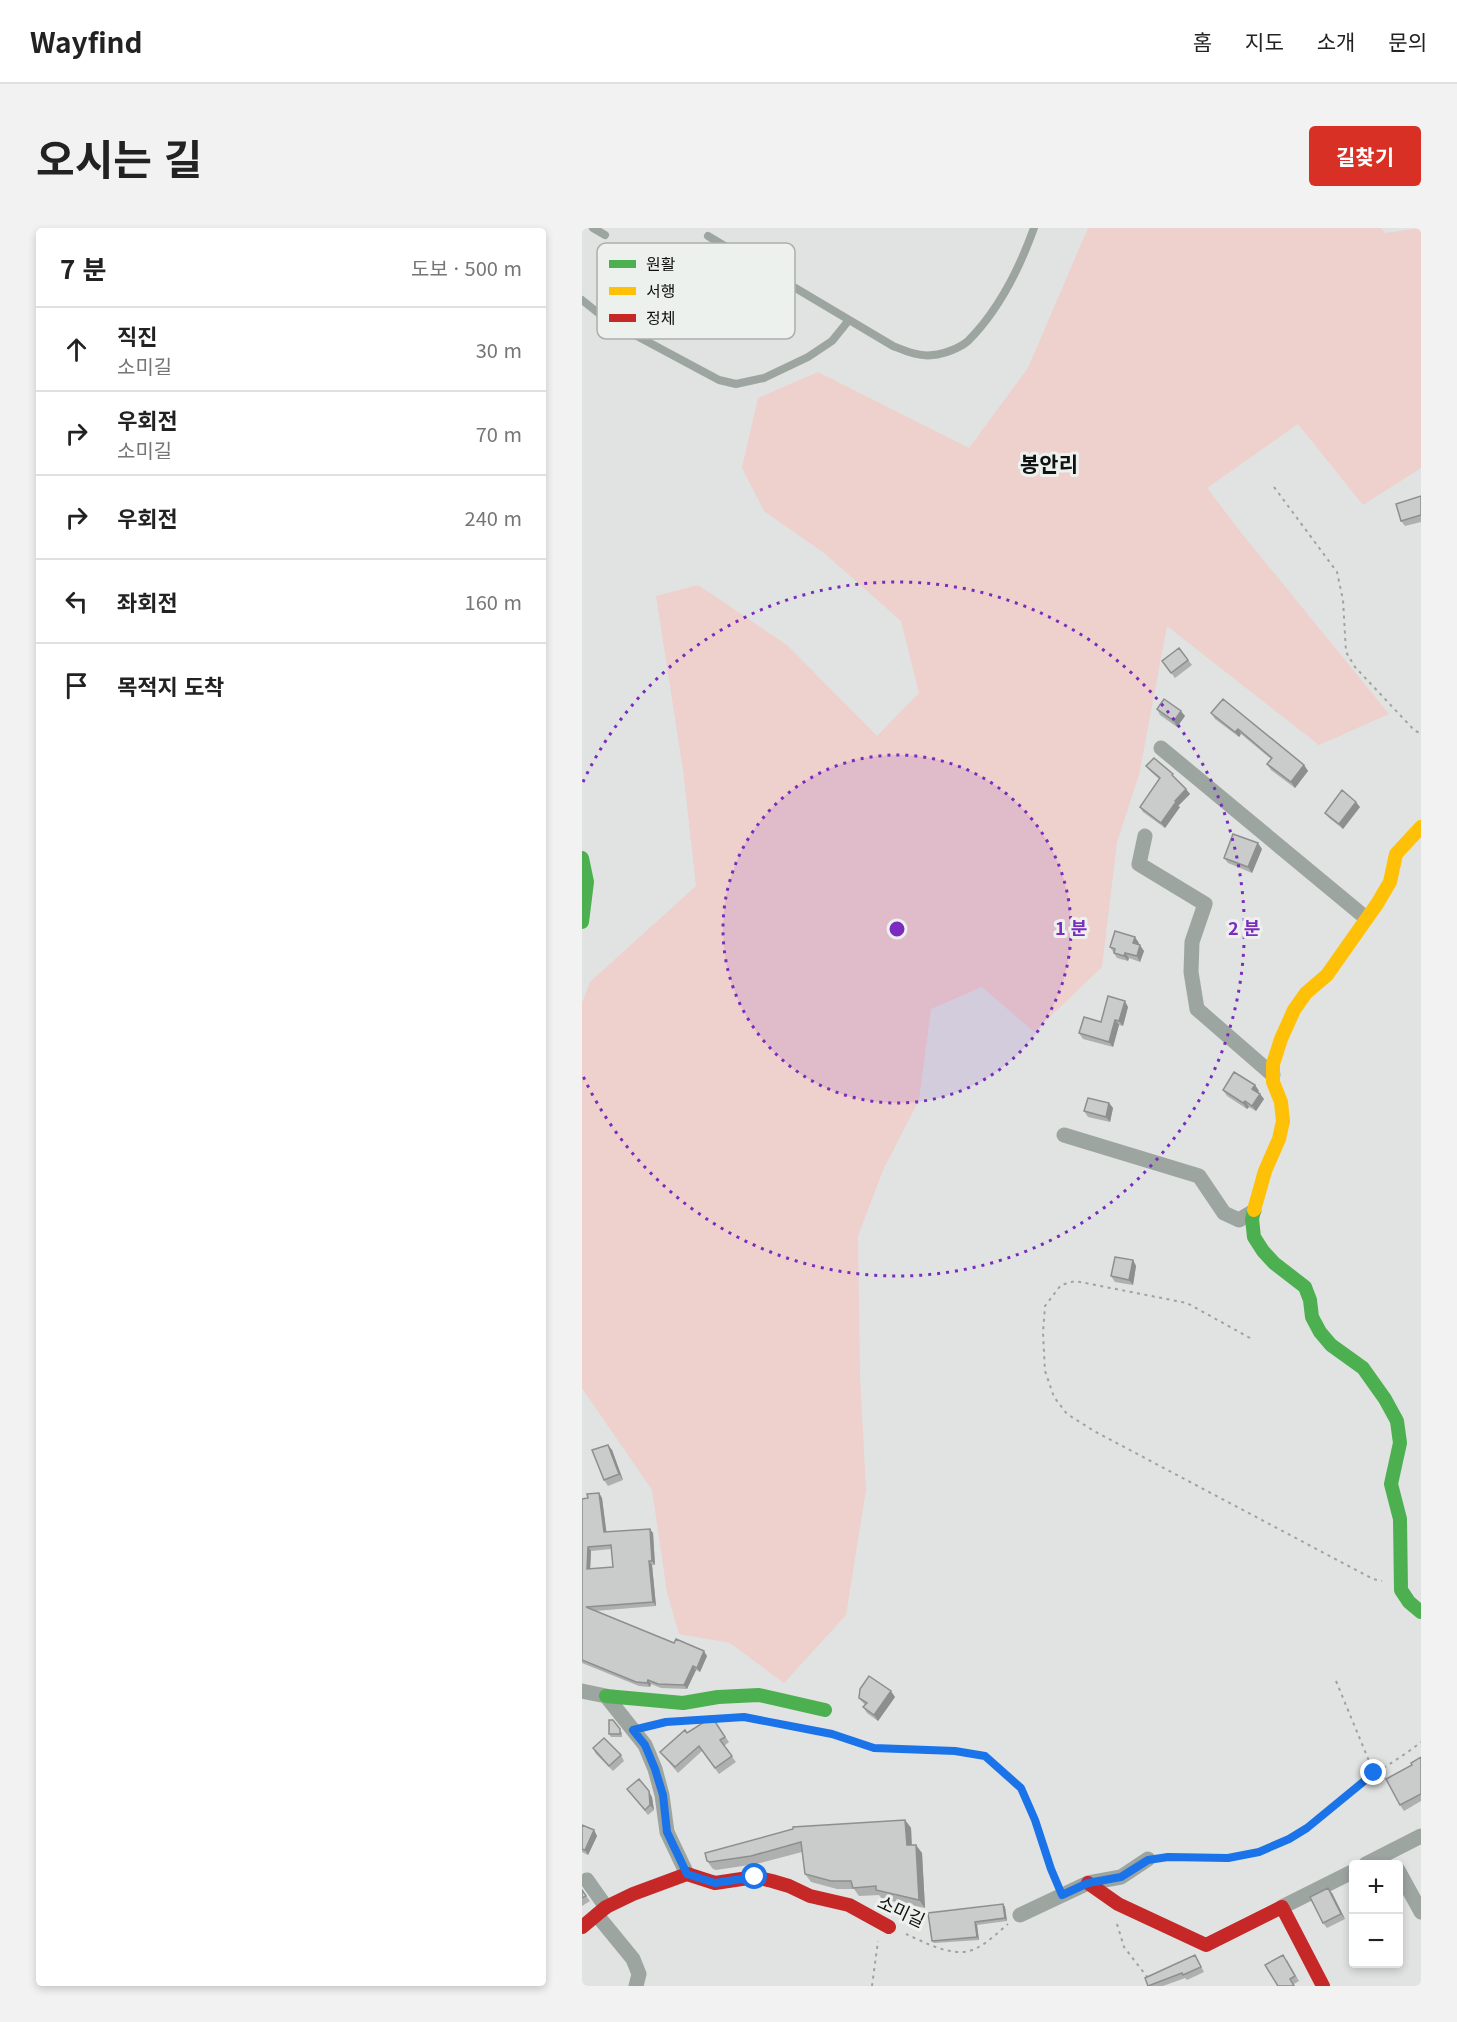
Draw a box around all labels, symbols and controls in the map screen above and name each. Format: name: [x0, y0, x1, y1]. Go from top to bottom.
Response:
text: Wayfind: [30, 21, 143, 61]
text: 홈: [1193, 26, 1212, 56]
text: 지도: [1245, 26, 1284, 56]
text: 소개: [1317, 26, 1355, 56]
text: 문의: [1388, 26, 1427, 56]
text: 오시는 길: [36, 126, 202, 187]
button: 길찾기: [1309, 126, 1421, 186]
legend: [597, 243, 795, 339]
text: 7 분: [60, 249, 107, 286]
text: 원활: [646, 251, 676, 275]
text: 도보 · 500 m: [411, 253, 522, 282]
text: 서행: [646, 278, 675, 302]
text: 정체: [646, 305, 675, 329]
text: 직진: [117, 319, 157, 351]
icon: ahead: [60, 333, 93, 366]
text: 30 m: [476, 335, 522, 364]
text: 소미길: [117, 351, 172, 380]
text: 우회전: [117, 403, 178, 435]
icon: right: [60, 417, 93, 450]
text: 70 m: [476, 419, 522, 448]
text: 소미길: [117, 435, 172, 464]
district label: 봉안리: [1020, 448, 1078, 478]
icon: right: [60, 501, 93, 534]
text: 우회전: [117, 501, 178, 533]
text: 240 m: [465, 503, 522, 532]
icon: left: [60, 585, 93, 618]
text: 좌회전: [117, 585, 178, 617]
text: 160 m: [465, 587, 522, 616]
icon: arrive: [60, 669, 93, 702]
text: 목적지 도착: [117, 669, 224, 701]
text: 1 분: [1055, 914, 1088, 940]
text: 2 분: [1228, 914, 1261, 940]
centre of rings: [887, 919, 907, 939]
route end: [1360, 1759, 1386, 1785]
map controls: [1349, 1860, 1403, 1968]
button: +: [1349, 1860, 1403, 1914]
route start: [741, 1863, 767, 1889]
street label: 소미길: [874, 1888, 930, 1932]
button: −: [1349, 1914, 1403, 1968]

